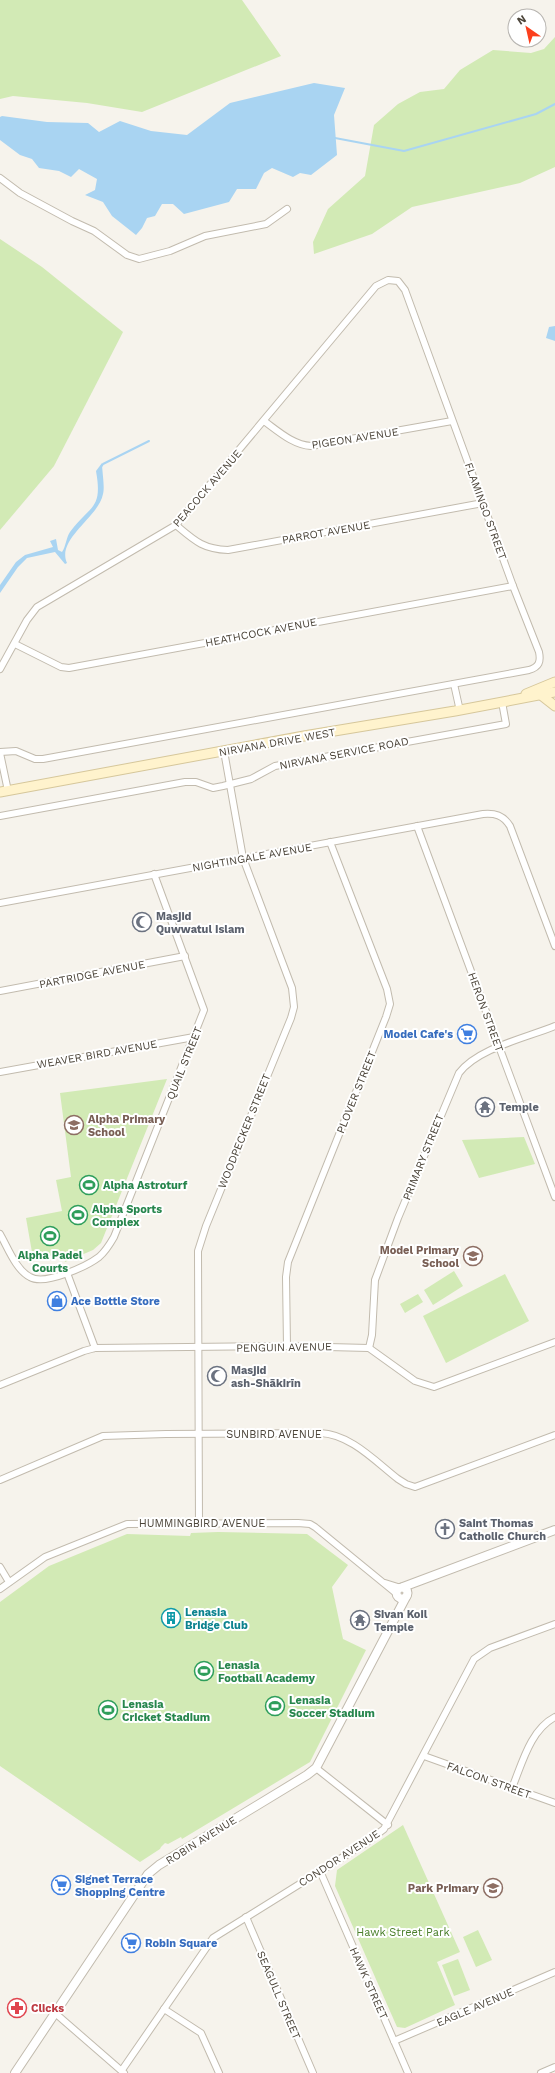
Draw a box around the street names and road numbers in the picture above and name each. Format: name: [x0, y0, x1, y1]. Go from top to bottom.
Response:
street label: PIGEON AVENUE: [311, 425, 400, 452]
street label: PEACOCK AVENUE: [170, 447, 244, 530]
street label: FLAMINGO STREET: [462, 461, 509, 562]
street label: PARROT AVENUE: [281, 518, 371, 547]
street label: HEATHCOCK AVENUE: [204, 615, 318, 650]
street label: NIRVANA DRIVE WEST: [218, 726, 337, 759]
street label: NIRVANA SERVICE ROAD: [278, 735, 410, 772]
street label: NIGHTINGALE AVENUE: [191, 841, 313, 874]
street label: PARTRIDGE AVENUE: [38, 958, 146, 991]
street label: HERON STREET: [465, 971, 506, 1054]
street label: QUAIL STREET: [164, 1024, 205, 1102]
street label: WEAVER BIRD AVENUE: [36, 1037, 158, 1071]
street label: PLOVER STREET: [334, 1049, 379, 1135]
street label: WOODPECKER STREET: [215, 1072, 274, 1190]
street label: PRIMARY STREET: [400, 1112, 447, 1202]
street label: PENGUIN AVENUE: [236, 1340, 332, 1355]
street label: SUNBIRD AVENUE: [226, 1428, 322, 1441]
street label: HUMMINGBIRD AVENUE: [139, 1517, 265, 1530]
street label: FALCON STREET: [445, 1759, 533, 1802]
street label: ROBIN AVENUE: [164, 1813, 239, 1867]
street label: CONDOR AVENUE: [296, 1827, 382, 1890]
street label: HAWK STREET: [347, 1945, 390, 2022]
street label: SEAGULL STREET: [254, 1949, 303, 2042]
street label: EAGLE AVENUE: [435, 1985, 516, 2030]

